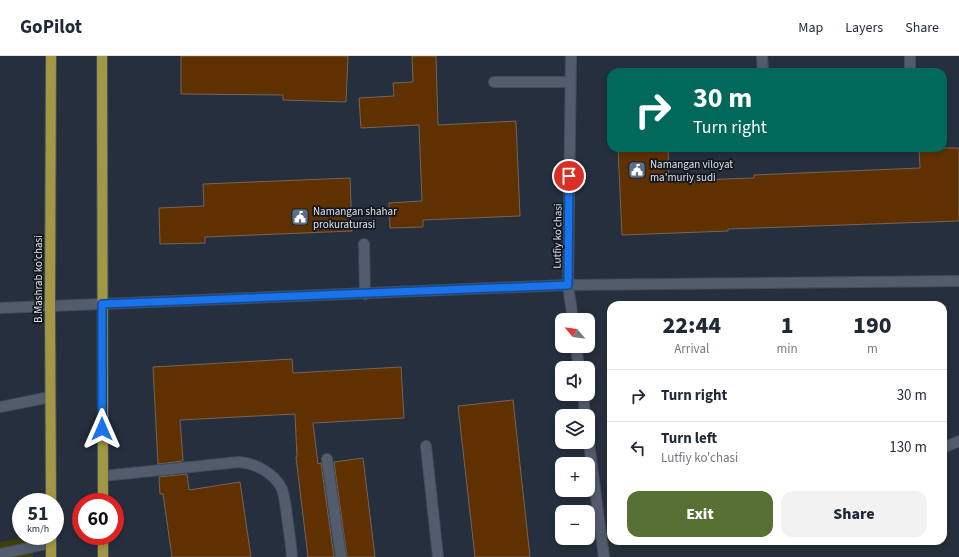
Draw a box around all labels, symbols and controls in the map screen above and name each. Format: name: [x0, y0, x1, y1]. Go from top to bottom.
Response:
text: GoPilot: [20, 14, 82, 41]
text: Map: [798, 18, 823, 38]
text: Layers: [845, 18, 883, 38]
text: Share: [905, 18, 939, 38]
text: 30 m: [693, 78, 752, 118]
icon: right: [627, 84, 679, 136]
text: Turn right: [693, 115, 767, 140]
place label: Namangan viloyat ma'muriy sudi: [650, 157, 733, 185]
pin: [552, 159, 586, 193]
public building icon: Namangan viloyat ma'muriy sudi: [627, 160, 647, 180]
icon: arrive: [558, 165, 580, 187]
street label: Lutfiy ko'chasi: [549, 203, 566, 269]
place label: Namangan shahar prokuraturasi: [313, 204, 397, 232]
public building icon: Namangan shahar prokuraturasi: [290, 207, 310, 227]
street label: B.Mashrab ko'chasi: [31, 235, 46, 323]
text: 22:44: [662, 308, 721, 343]
text: 1: [781, 308, 794, 343]
text: 190: [853, 308, 892, 343]
north arrow: [555, 313, 595, 353]
map controls: [555, 313, 595, 545]
text: Arrival: [674, 340, 709, 358]
text: min: [777, 340, 798, 358]
text: m: [867, 340, 878, 358]
button: sound: [555, 361, 595, 401]
icon: right: [627, 385, 649, 407]
text: Turn right: [661, 385, 727, 406]
text: 30 m: [897, 385, 927, 406]
position arrow: [81, 408, 123, 450]
button: layers: [555, 409, 595, 449]
text: Turn left: [661, 428, 717, 449]
icon: left: [627, 437, 649, 459]
text: 130 m: [889, 437, 927, 458]
text: Lutfiy ko'chasi: [661, 449, 738, 467]
button: +: [555, 457, 595, 497]
button: Exit: [627, 491, 773, 537]
button: Share: [781, 491, 927, 537]
speed limit sign: 60: [72, 493, 124, 545]
text: 51: [27, 500, 49, 528]
button: −: [555, 505, 595, 545]
text: km/h: [27, 522, 49, 536]

